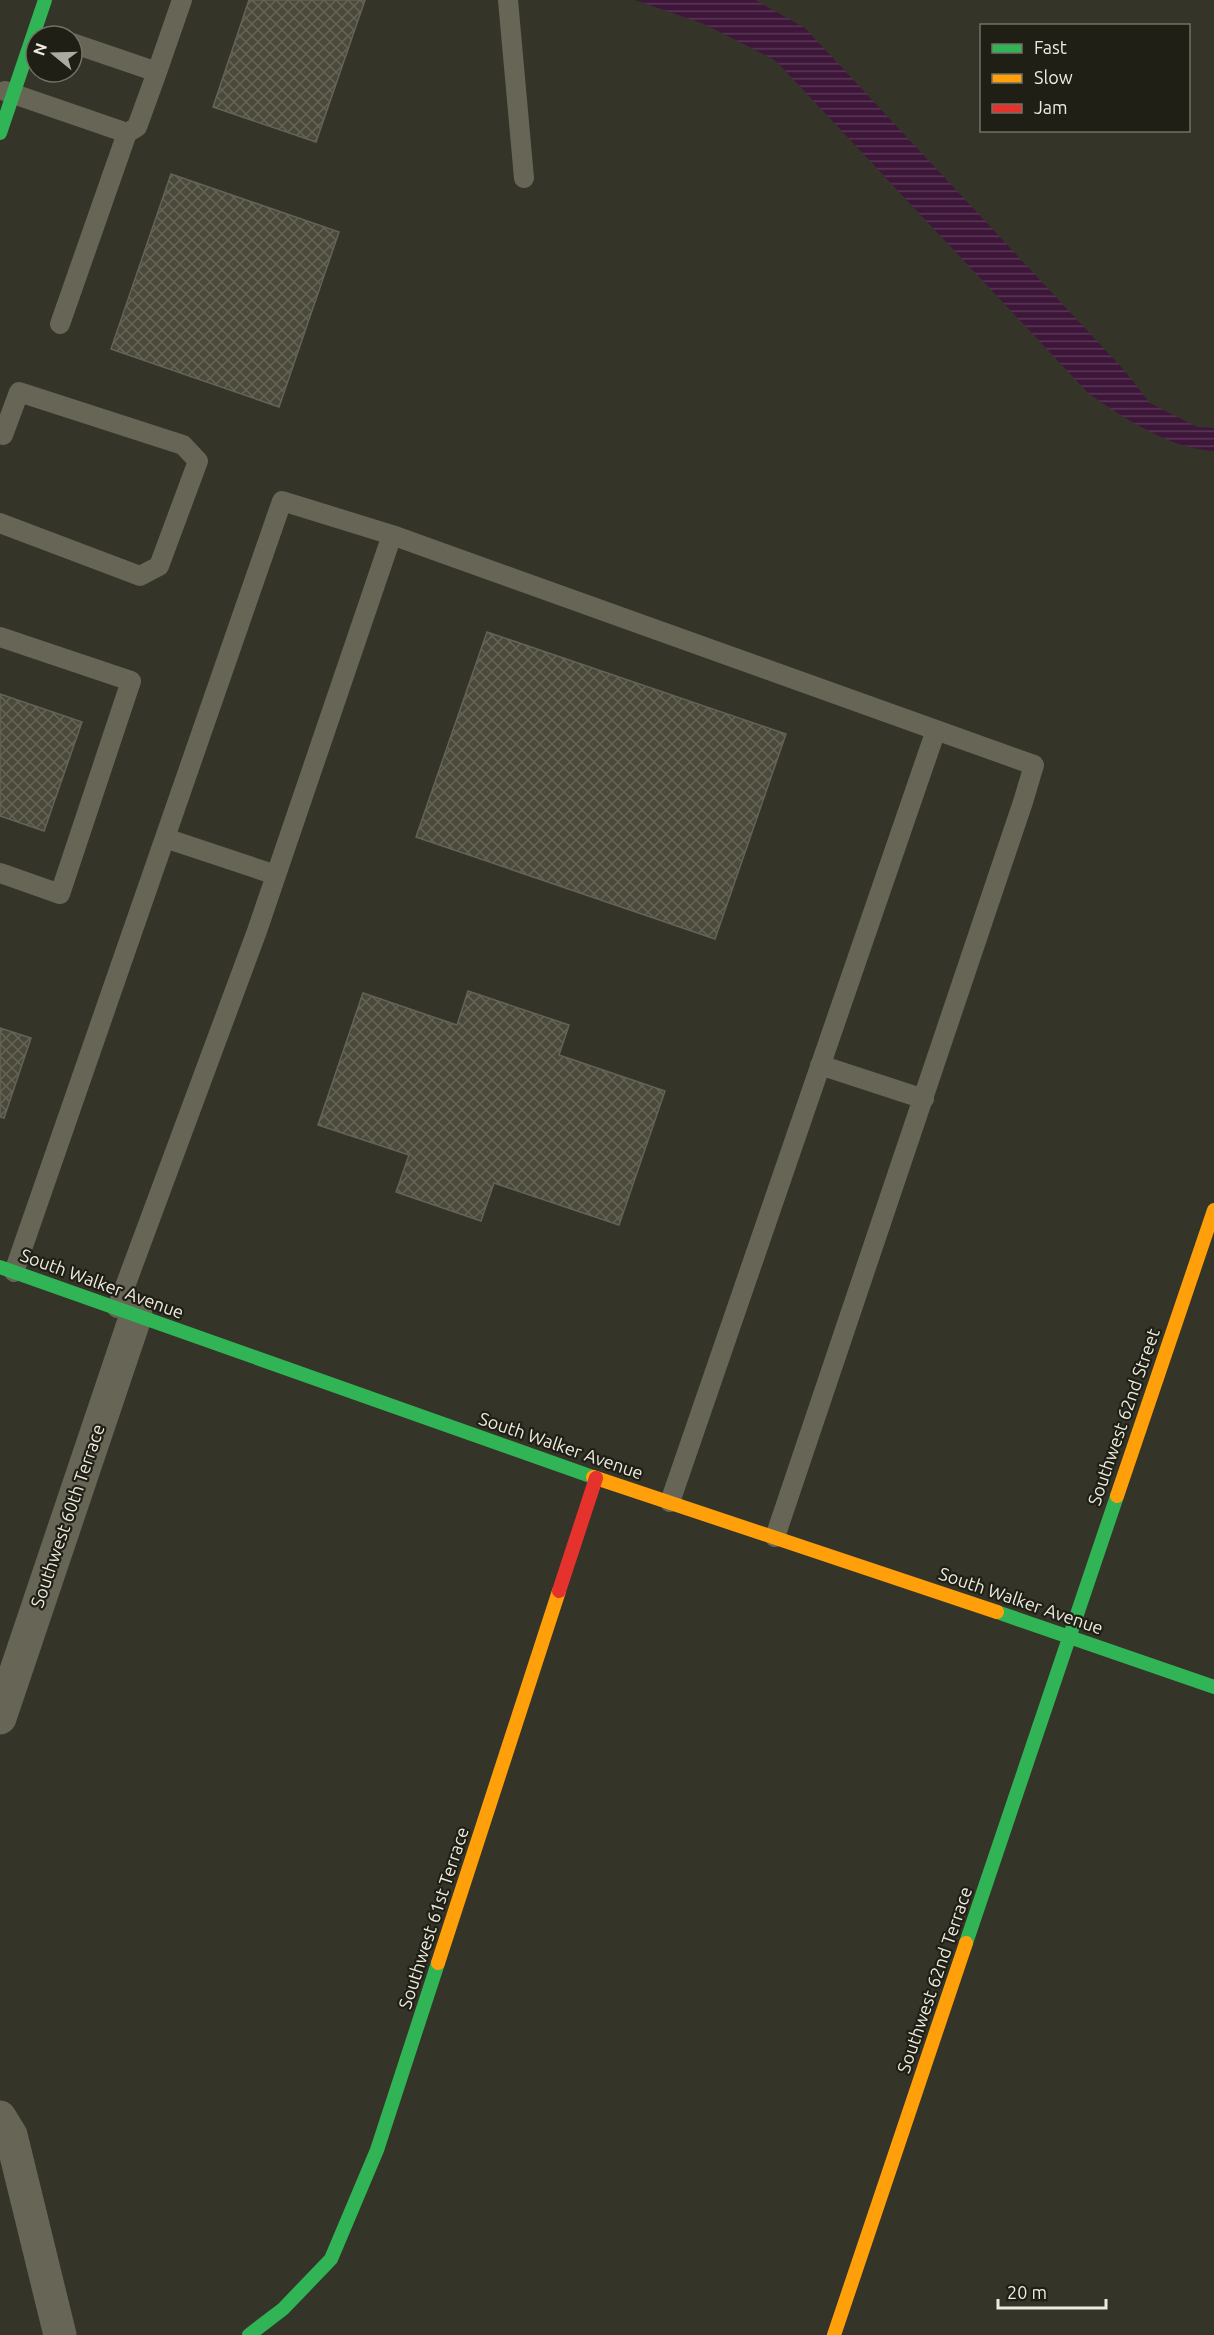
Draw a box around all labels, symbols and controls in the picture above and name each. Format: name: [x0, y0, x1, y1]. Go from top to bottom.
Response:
north arrow: [24, 24, 84, 84]
legend: [980, 24, 1190, 132]
text: Fast: [1034, 37, 1067, 57]
text: N: [29, 41, 50, 58]
text: Slow: [1034, 67, 1073, 87]
text: Jam: [1034, 97, 1068, 117]
street label: South Walker Avenue: [18, 1244, 187, 1322]
street label: Southwest 62nd Street: [1083, 1326, 1163, 1508]
street label: South Walker Avenue: [477, 1408, 646, 1483]
street label: Southwest 60th Terrace: [26, 1421, 108, 1610]
street label: South Walker Avenue: [937, 1563, 1106, 1638]
street label: Southwest 61st Terrace: [394, 1824, 472, 2011]
street label: Southwest 62nd Terrace: [893, 1884, 975, 2076]
scale bar: [998, 2272, 1106, 2310]
text: 20 m: [1007, 2282, 1047, 2302]

